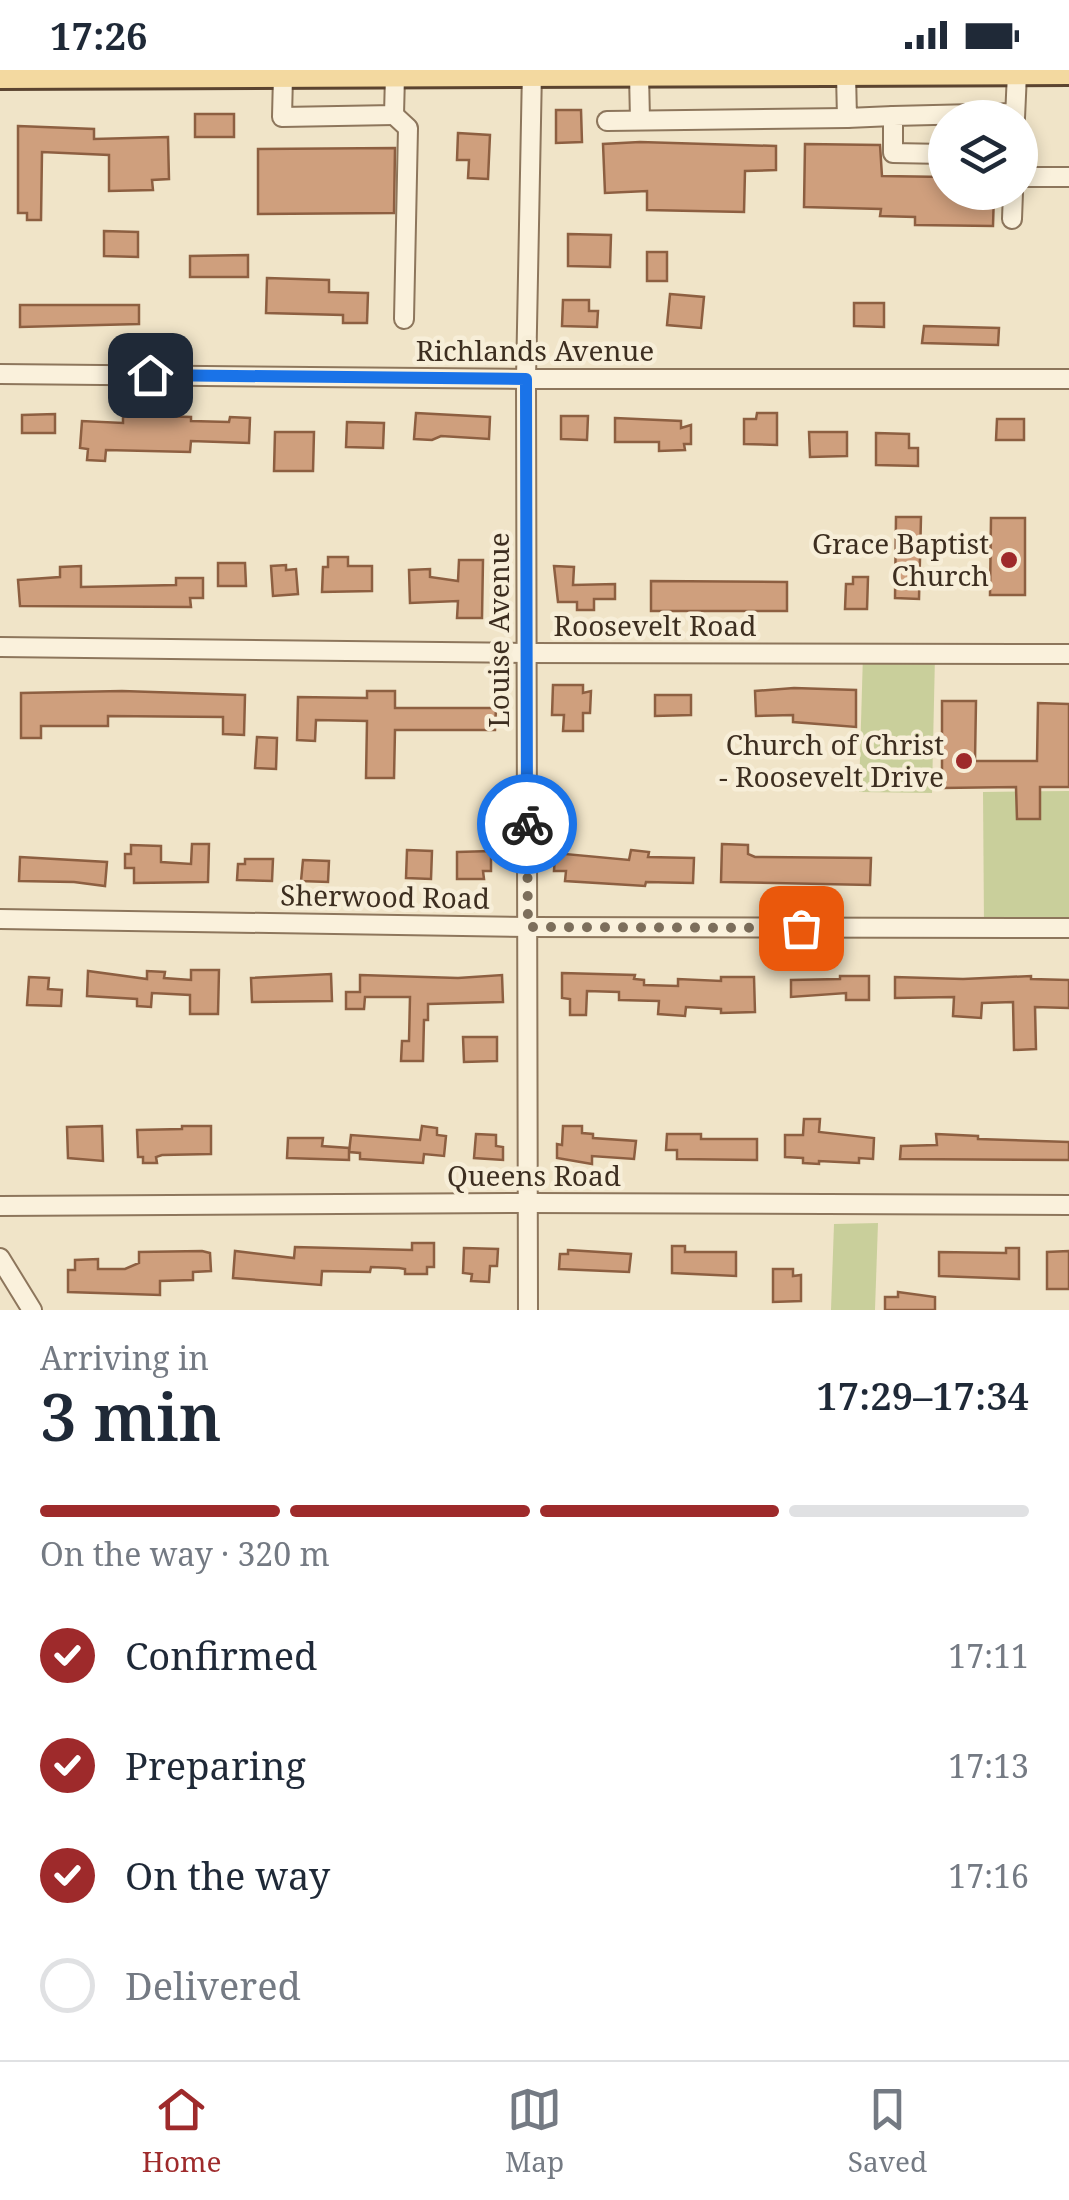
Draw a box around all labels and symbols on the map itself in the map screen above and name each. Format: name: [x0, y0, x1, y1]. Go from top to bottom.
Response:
street label: Richlands Avenue: [416, 331, 654, 369]
pin: [108, 333, 193, 418]
place label: Grace Baptist Church: [812, 524, 989, 594]
street label: Louise Avenue: [479, 532, 517, 728]
marker: Grace Baptist Church: [998, 549, 1020, 571]
street label: Roosevelt Road: [554, 606, 756, 644]
place label: Church of Christ - Roosevelt Drive: [719, 725, 944, 795]
marker: Church of Christ - Roosevelt Drive: [953, 750, 975, 772]
courier: [477, 774, 577, 874]
street label: Sherwood Road: [280, 875, 490, 917]
pin: [759, 886, 844, 971]
street label: Queens Road: [447, 1156, 621, 1194]

